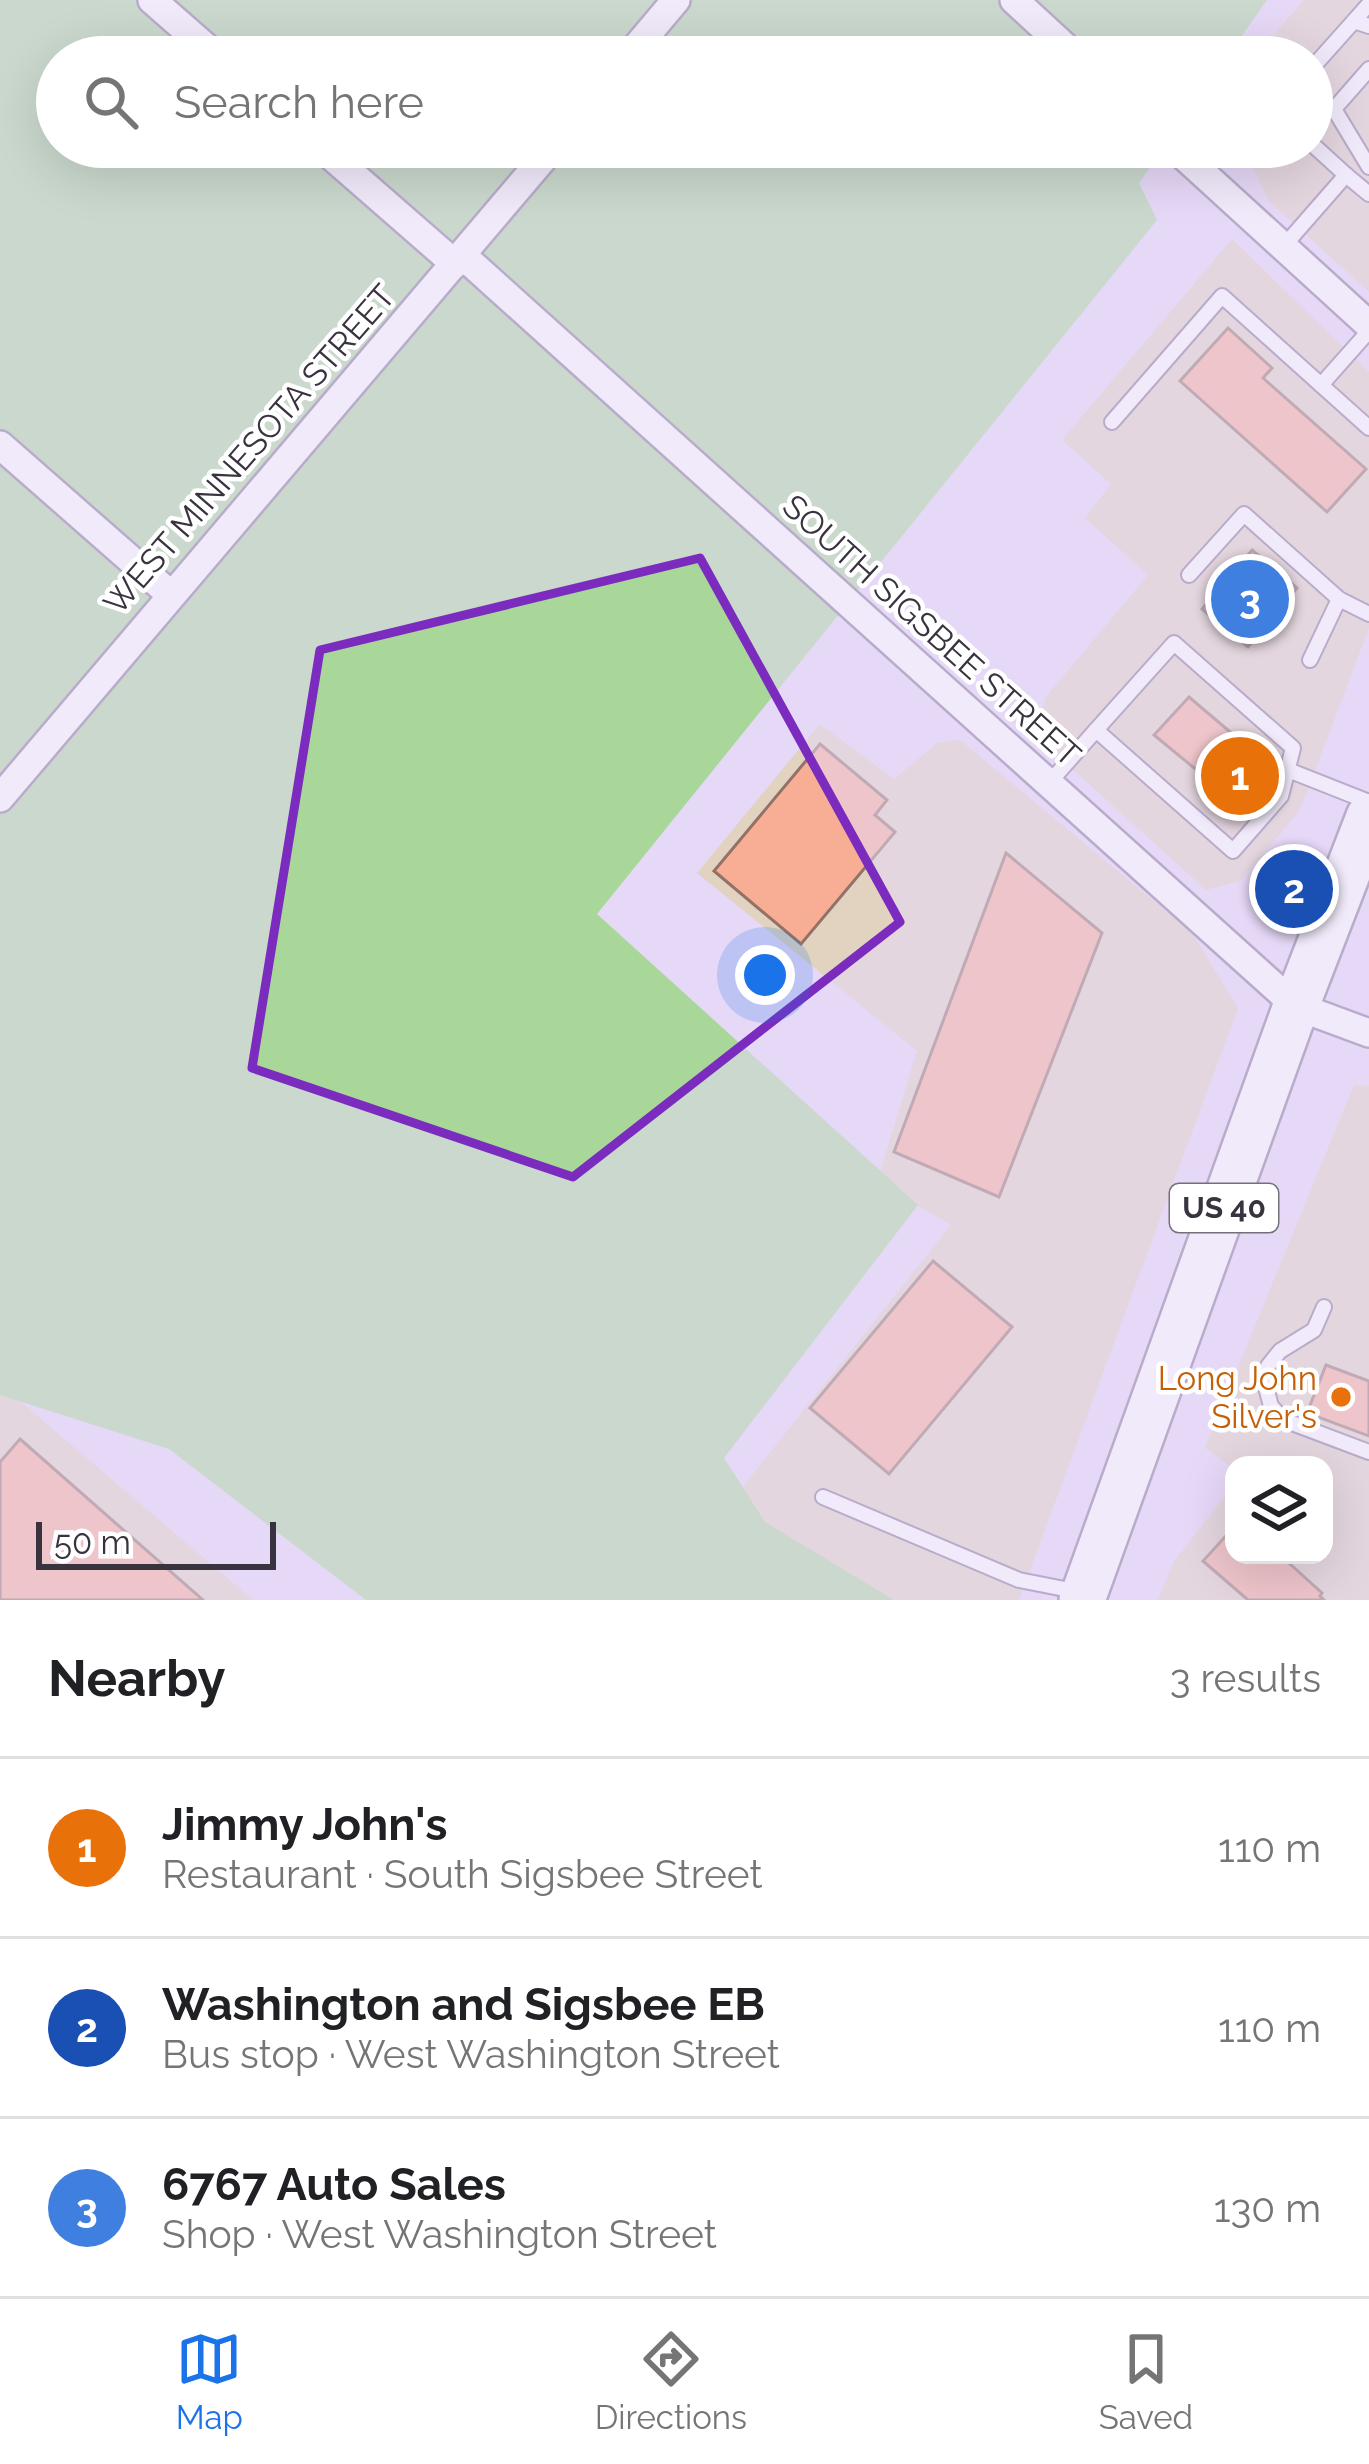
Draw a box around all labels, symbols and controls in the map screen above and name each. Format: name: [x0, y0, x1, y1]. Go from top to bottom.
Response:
search box: [36, 36, 1333, 168]
icon: search: [78, 69, 144, 135]
text: Search here: [174, 76, 424, 129]
street label: WEST MINNESOTA STREET: [96, 277, 403, 622]
street label: SOUTH SIGSBEE STREET: [775, 486, 1089, 774]
pin: 3: [1211, 554, 1289, 644]
pin: 1: [1201, 731, 1279, 821]
pin: 2: [1255, 844, 1333, 934]
your location: [735, 945, 795, 1005]
road number: US 40: [1170, 1184, 1278, 1232]
place label: Long John Silver's: [1158, 1359, 1317, 1436]
marker: Long John Silver's: [1328, 1384, 1354, 1410]
map controls: [1225, 1456, 1333, 1564]
button: layers: [1225, 1456, 1333, 1564]
scale bar: [36, 1516, 276, 1569]
text: 50 m: [54, 1523, 131, 1562]
text: Nearby: [48, 1648, 225, 1708]
text: 3 results: [1170, 1655, 1321, 1701]
text: Jimmy John's: [162, 1798, 447, 1851]
text: 1: [77, 1825, 97, 1871]
text: 110 m: [1218, 1825, 1321, 1871]
text: Restaurant · South Sigsbee Street: [162, 1851, 763, 1897]
text: Washington and Sigsbee EB: [162, 1978, 765, 2031]
text: 2: [76, 2005, 98, 2051]
text: 110 m: [1218, 2005, 1321, 2051]
text: Bus stop · West Washington Street: [162, 2031, 780, 2077]
text: 6767 Auto Sales: [162, 2158, 506, 2211]
text: 3: [76, 2185, 98, 2231]
text: 130 m: [1214, 2185, 1321, 2231]
text: Shop · West Washington Street: [162, 2211, 717, 2257]
tab: Map: [176, 2326, 243, 2437]
tab: Directions: [595, 2326, 747, 2437]
tab: Saved: [1099, 2326, 1193, 2437]

